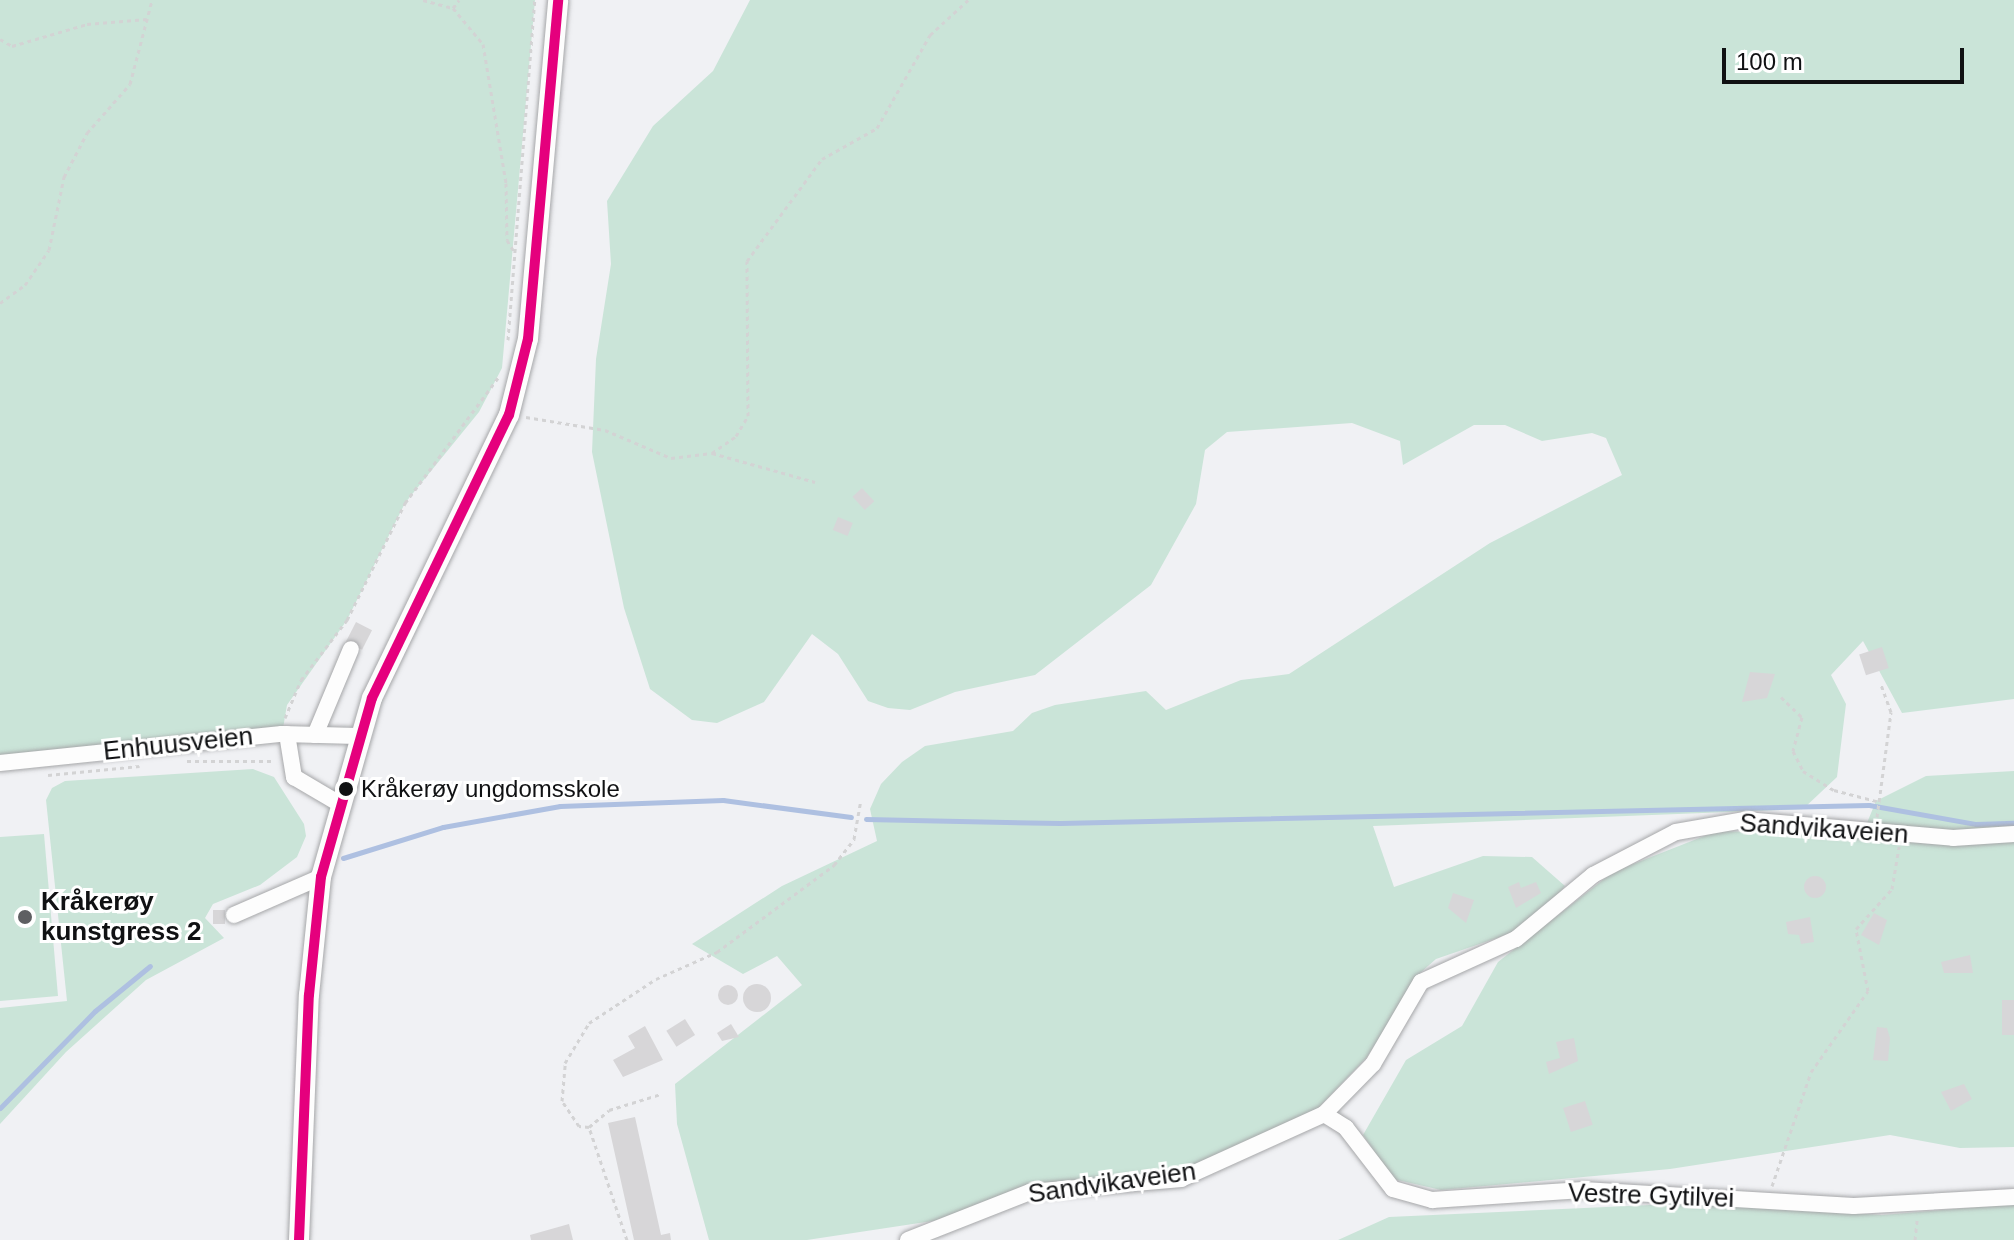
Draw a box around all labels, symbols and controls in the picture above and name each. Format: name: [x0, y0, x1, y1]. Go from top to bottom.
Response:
scale bar: [1726, 32, 1968, 82]
text: 100 m: [1736, 48, 1803, 75]
street label: Enhuusveien: [102, 721, 254, 767]
place label: Kråkerøy ungdomsskole: [361, 775, 620, 803]
marker: Kråkerøy ungdomsskole: [338, 781, 354, 797]
street label: Sandvikaveien: [1739, 808, 1909, 850]
place label: Kråkerøy kunstgress 2: [41, 886, 201, 948]
marker: Kråkerøy kunstgress 2: [16, 908, 34, 926]
street label: Sandvikaveien: [1026, 1156, 1198, 1210]
street label: Vestre Gytilvei: [1567, 1178, 1735, 1214]

